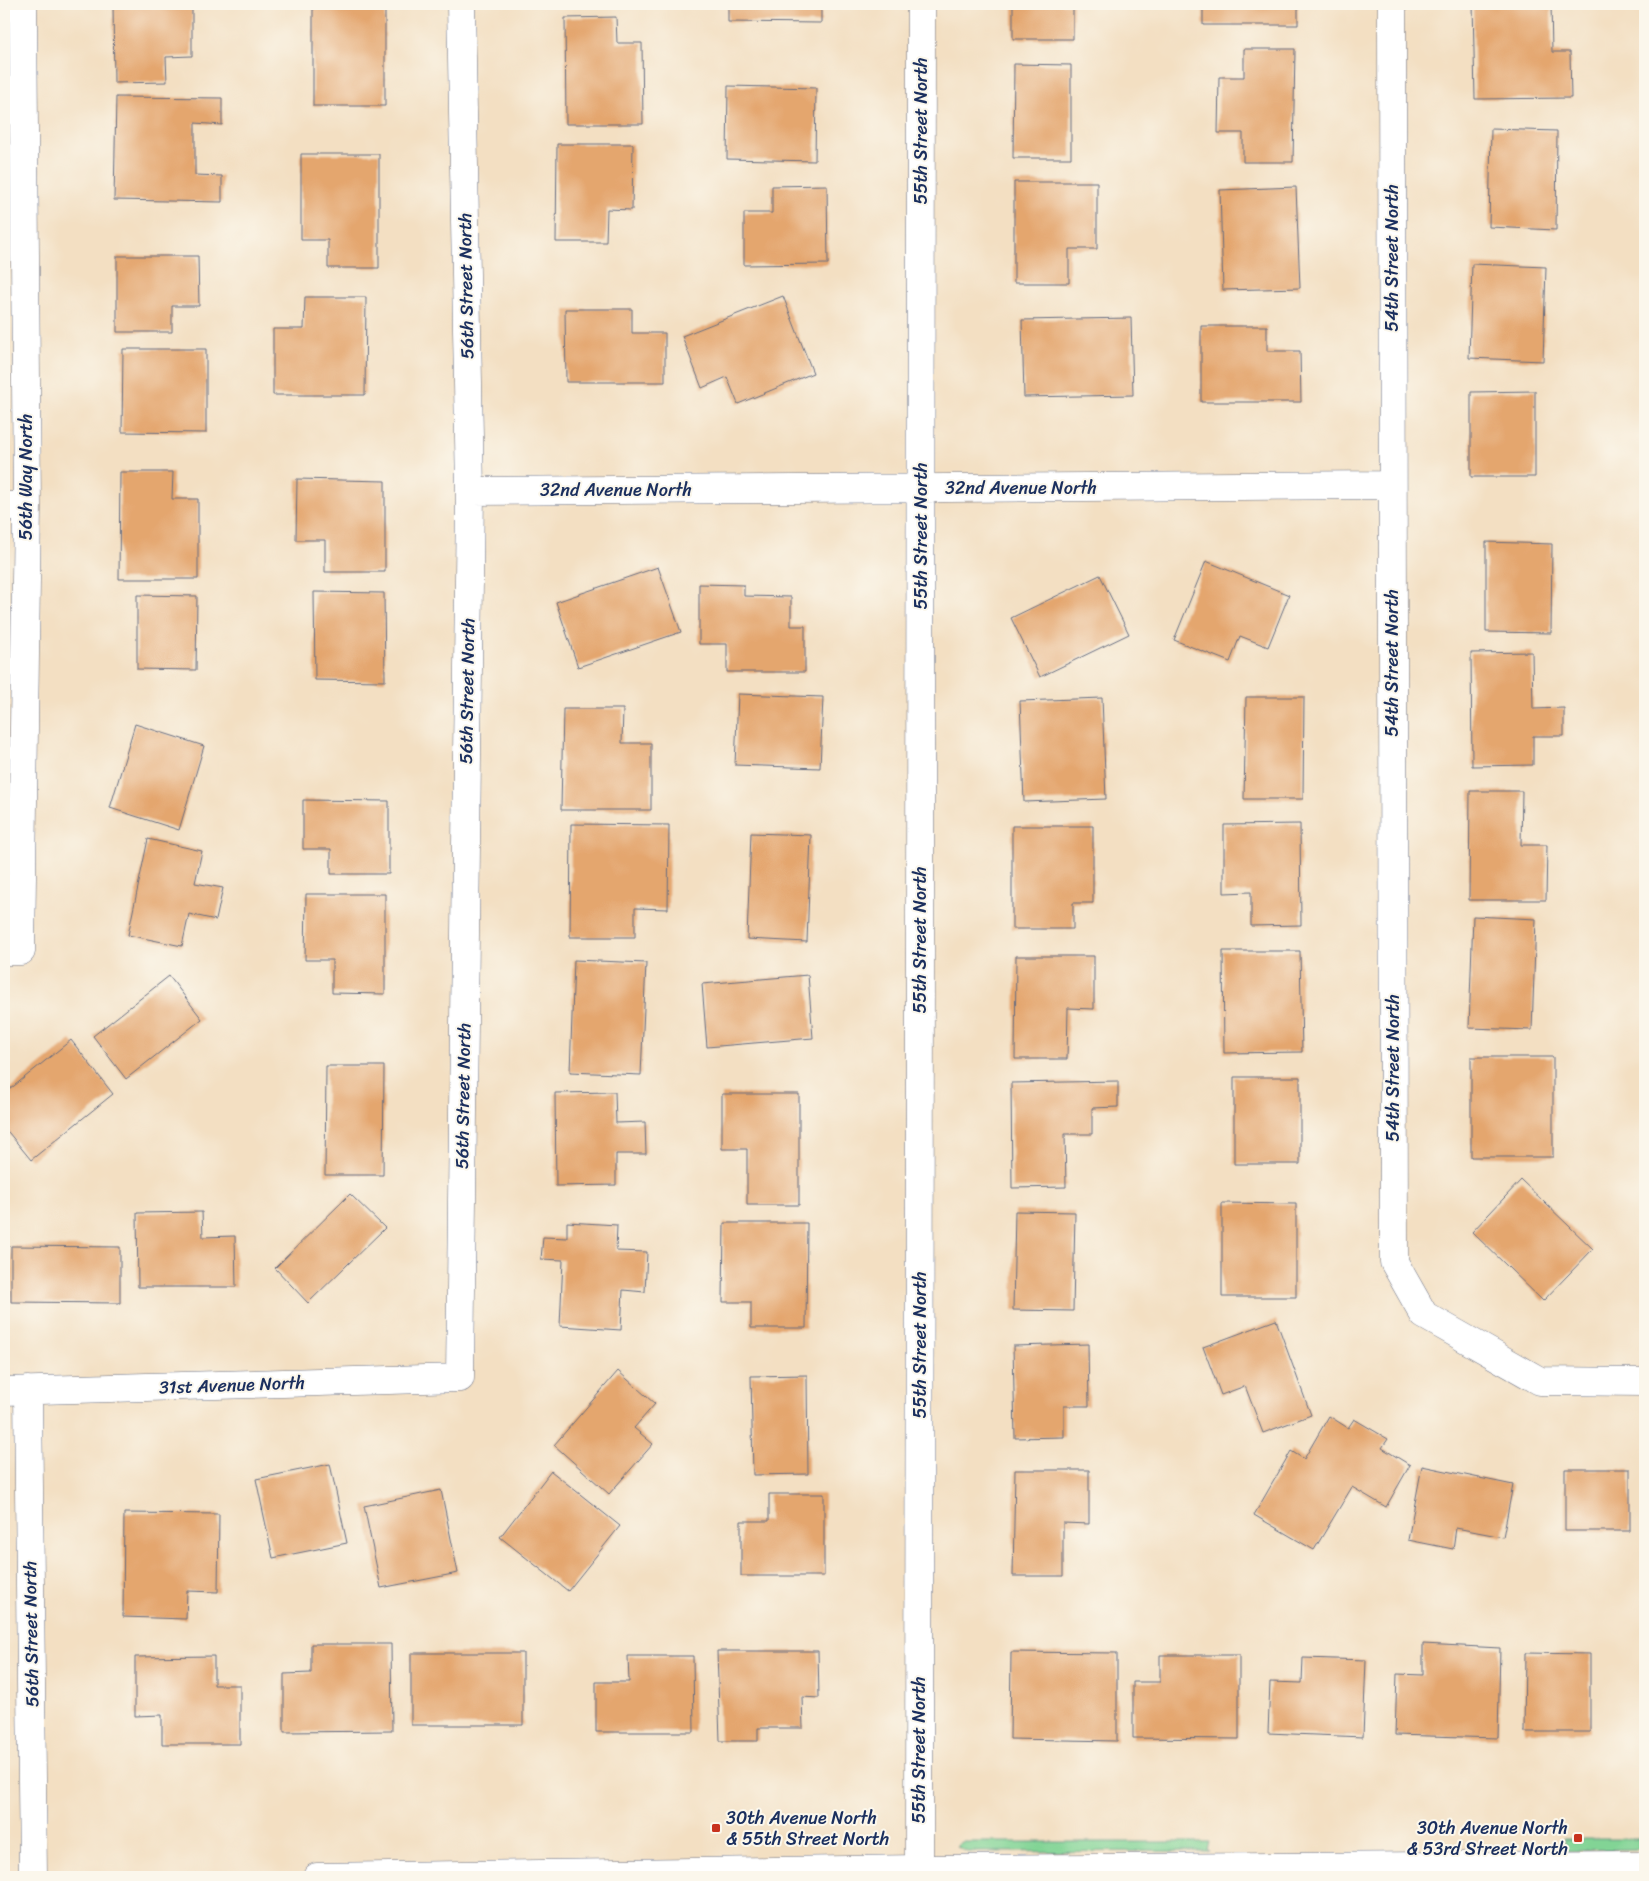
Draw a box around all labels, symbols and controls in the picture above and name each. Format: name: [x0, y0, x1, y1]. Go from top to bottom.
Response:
street label: 55th Street North: [905, 57, 937, 205]
street label: 54th Street North: [1376, 184, 1408, 332]
street label: 56th Street North: [449, 213, 483, 359]
street label: 56th Way North: [10, 414, 42, 540]
street label: 55th Street North: [905, 462, 937, 610]
street label: 32nd Avenue North: [945, 472, 1097, 504]
street label: 32nd Avenue North: [540, 474, 692, 506]
street label: 54th Street North: [1376, 589, 1408, 737]
street label: 56th Street North: [450, 618, 484, 764]
street label: 55th Street North: [904, 866, 936, 1014]
street label: 54th Street North: [1377, 994, 1409, 1142]
street label: 56th Street North: [446, 1023, 480, 1169]
street label: 55th Street North: [904, 1271, 936, 1419]
street label: 31st Avenue North: [158, 1366, 306, 1404]
street label: 56th Street North: [14, 1561, 48, 1707]
street label: 55th Street North: [903, 1676, 935, 1824]
place label: 30th Avenue North & 55th Street North: [726, 1802, 889, 1855]
place label: 30th Avenue North & 53rd Street North: [1406, 1812, 1568, 1865]
marker: 30th Avenue North & 55th Street North: [710, 1822, 722, 1834]
marker: 30th Avenue North & 53rd Street North: [1572, 1832, 1584, 1844]

